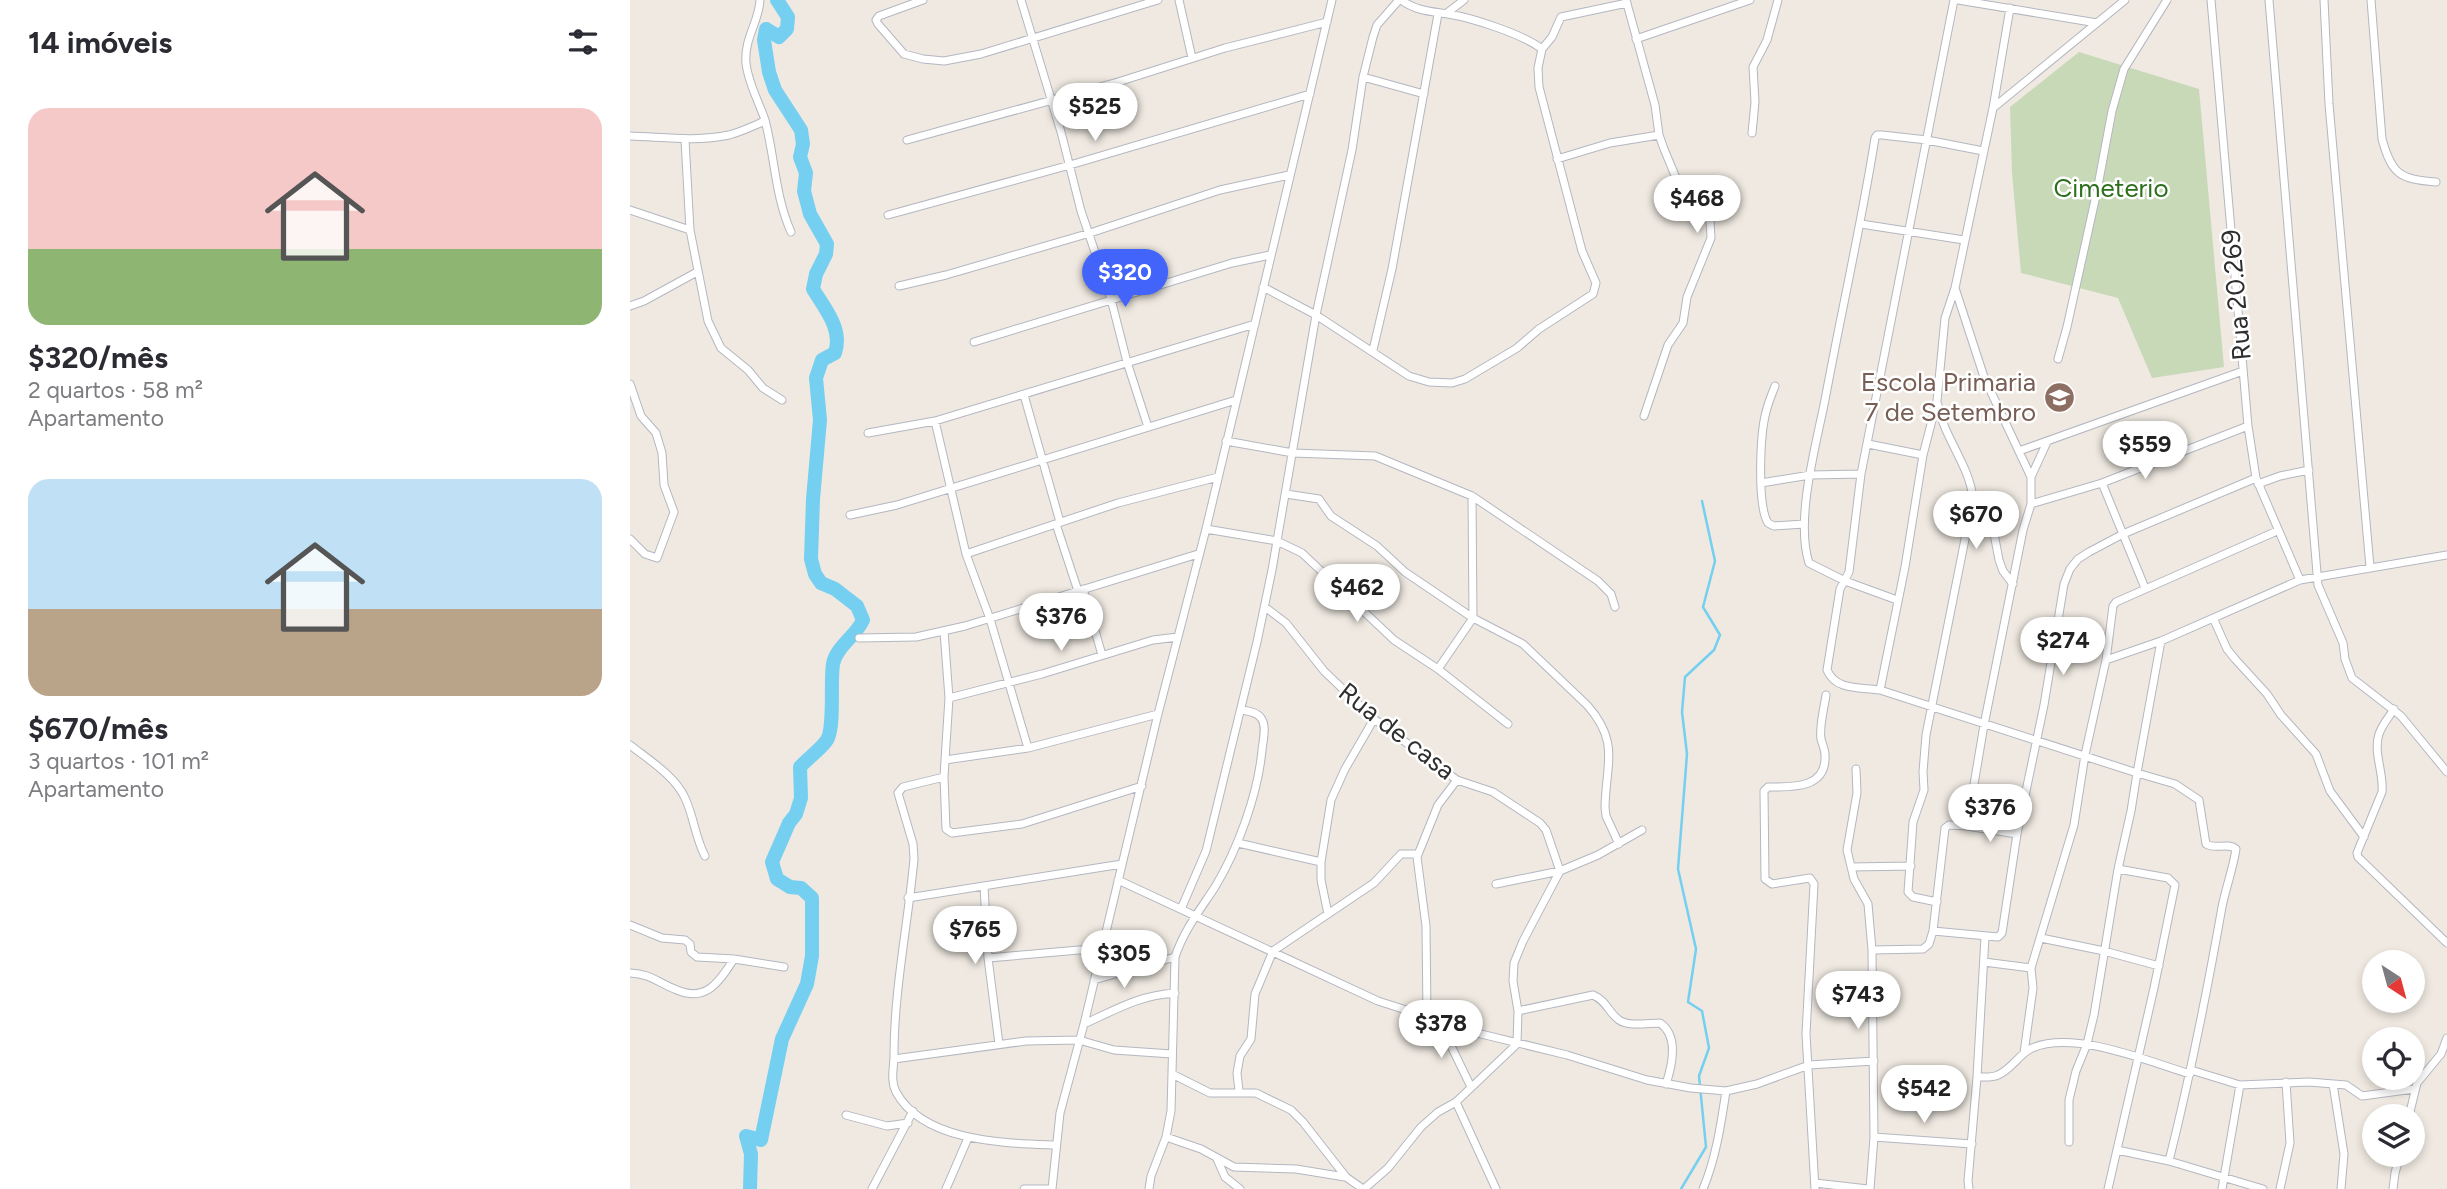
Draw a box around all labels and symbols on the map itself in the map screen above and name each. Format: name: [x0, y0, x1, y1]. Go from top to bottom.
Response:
pin: $525: [1054, 83, 1136, 143]
park label: Cimeterio: [2054, 172, 2168, 204]
pin: $468: [1656, 176, 1738, 235]
street label: Rua 20.269: [2214, 228, 2258, 362]
pin: $320: [1084, 250, 1166, 309]
place label: Escola Primaria 7 de Setembro: [1861, 366, 2036, 428]
school or university icon: Escola Primaria 7 de Setembro: [2042, 380, 2076, 414]
pin: $559: [2104, 421, 2186, 481]
pin: $670: [1935, 491, 2017, 551]
pin: $462: [1316, 564, 1398, 624]
pin: $376: [1020, 594, 1102, 653]
pin: $274: [2022, 618, 2104, 677]
street label: Rua de casa: [1332, 676, 1462, 786]
pin: $376: [1949, 784, 2031, 844]
pin: $765: [934, 906, 1016, 966]
pin: $305: [1083, 930, 1165, 990]
north arrow: [2362, 950, 2426, 1013]
pin: $743: [1817, 972, 1899, 1031]
pin: $378: [1400, 1000, 1482, 1060]
pin: $542: [1883, 1066, 1965, 1125]

